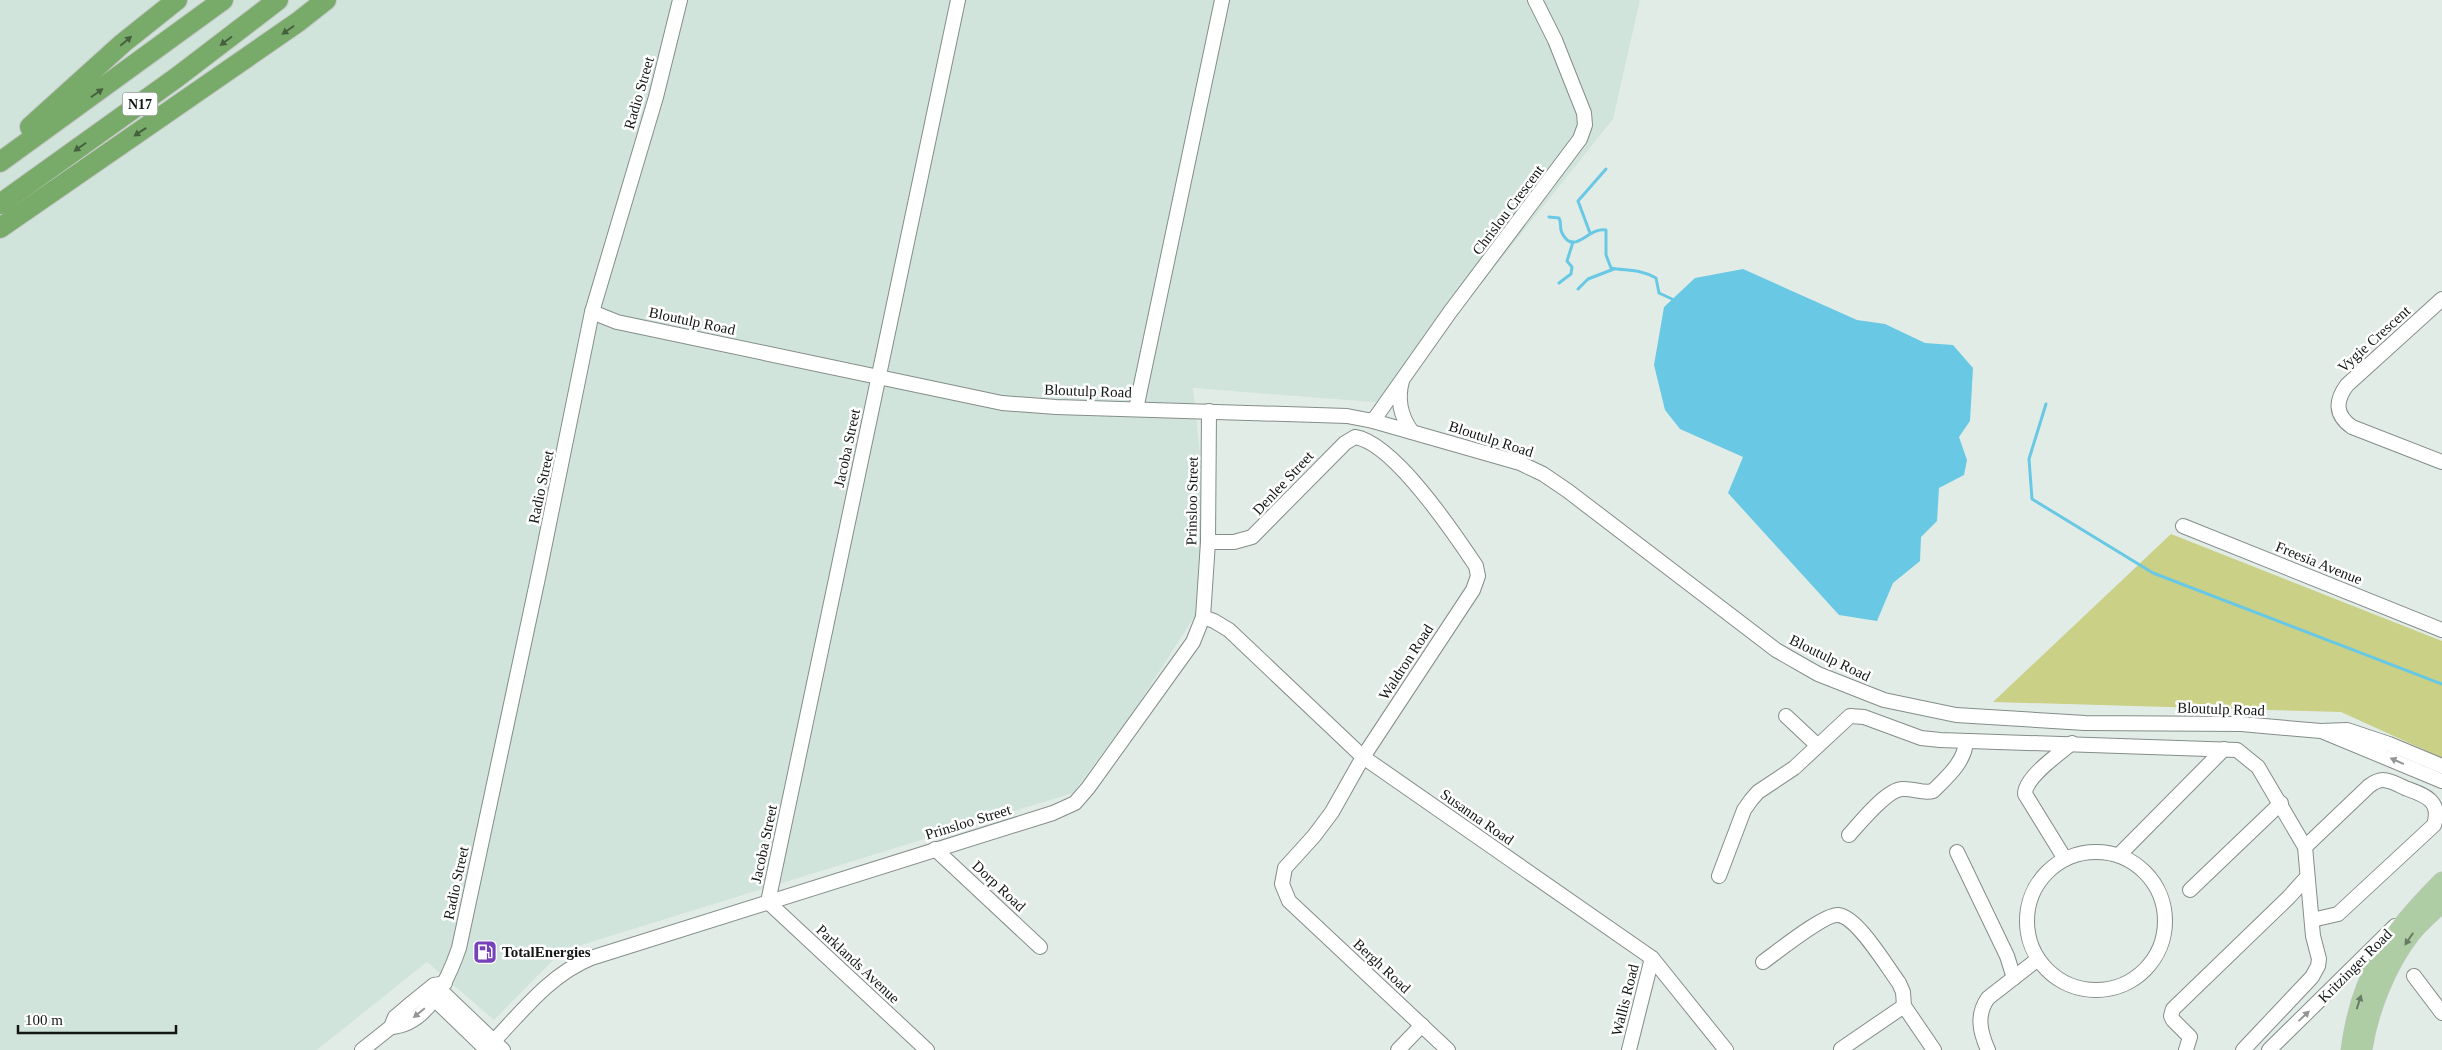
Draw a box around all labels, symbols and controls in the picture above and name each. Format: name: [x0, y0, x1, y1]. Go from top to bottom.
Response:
one-way arrow: [281, 25, 294, 35]
one-way arrow: [120, 36, 132, 47]
one-way arrow: [220, 36, 233, 47]
street label: Radio Street: [621, 54, 657, 131]
one-way arrow: [90, 88, 104, 98]
road number: N17: [122, 92, 158, 116]
one-way arrow: [133, 127, 146, 137]
one-way arrow: [73, 142, 87, 152]
street label: Chrislou Crescent: [1469, 161, 1547, 258]
street label: Vygie Crescent: [2335, 302, 2414, 375]
street label: Bloutulp Road: [647, 304, 737, 338]
street label: Bloutulp Road: [1044, 381, 1133, 401]
street label: Jacoba Street: [831, 407, 863, 489]
street label: Bloutulp Road: [1447, 418, 1536, 460]
street label: Denlee Street: [1249, 447, 1317, 518]
street label: Radio Street: [525, 448, 557, 525]
street label: Prinsloo Street: [1183, 456, 1201, 546]
street label: Freesia Avenue: [2273, 538, 2365, 588]
street label: Waldron Road: [1376, 621, 1437, 703]
street label: Bloutulp Road: [1787, 632, 1873, 685]
street label: Bloutulp Road: [2177, 699, 2266, 719]
one-way arrow: [2390, 757, 2404, 765]
street label: Susanna Road: [1437, 786, 1517, 848]
street label: Prinsloo Street: [923, 801, 1014, 843]
street label: Jacoba Street: [748, 803, 780, 885]
street label: Radio Street: [440, 844, 472, 921]
street label: Dorp Road: [969, 858, 1029, 915]
street label: Parklands Avenue: [813, 921, 903, 1007]
street label: Kritzinger Road: [2315, 926, 2395, 1006]
one-way arrow: [2404, 932, 2414, 945]
street label: Bergh Road: [1350, 936, 1414, 997]
fuel station icon: TotalEnergies: [472, 939, 498, 965]
place label: TotalEnergies: [502, 944, 591, 960]
street label: Wallis Road: [1608, 962, 1642, 1038]
one-way arrow: [2356, 995, 2363, 1010]
scale bar: [18, 1002, 175, 1034]
one-way arrow: [412, 1008, 425, 1019]
one-way arrow: [2298, 1010, 2310, 1022]
text: 100 m: [25, 1012, 63, 1028]

